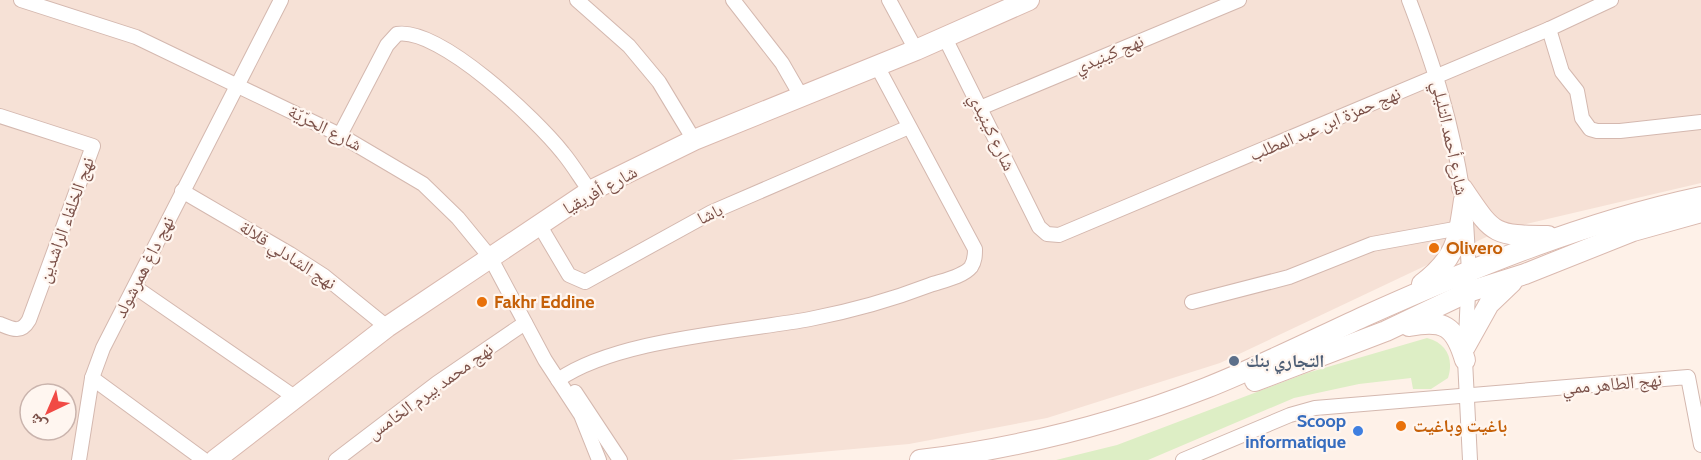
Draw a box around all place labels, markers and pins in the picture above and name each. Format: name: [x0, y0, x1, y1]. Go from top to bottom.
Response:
place label: Olivero: [1446, 237, 1503, 259]
marker: Olivero: [1427, 241, 1441, 255]
place label: Fakhr Eddine: [494, 291, 594, 313]
marker: Fakhr Eddine: [475, 295, 489, 309]
place label: التجاري بنك: [1246, 350, 1324, 375]
marker: التجاري بنك: [1227, 354, 1241, 368]
place label: Scoop informatique: [1245, 410, 1346, 453]
place label: باغيت وباغيت: [1413, 415, 1507, 437]
marker: باغيت وباغيت: [1394, 419, 1408, 433]
marker: Scoop informatique: [1351, 424, 1365, 438]

